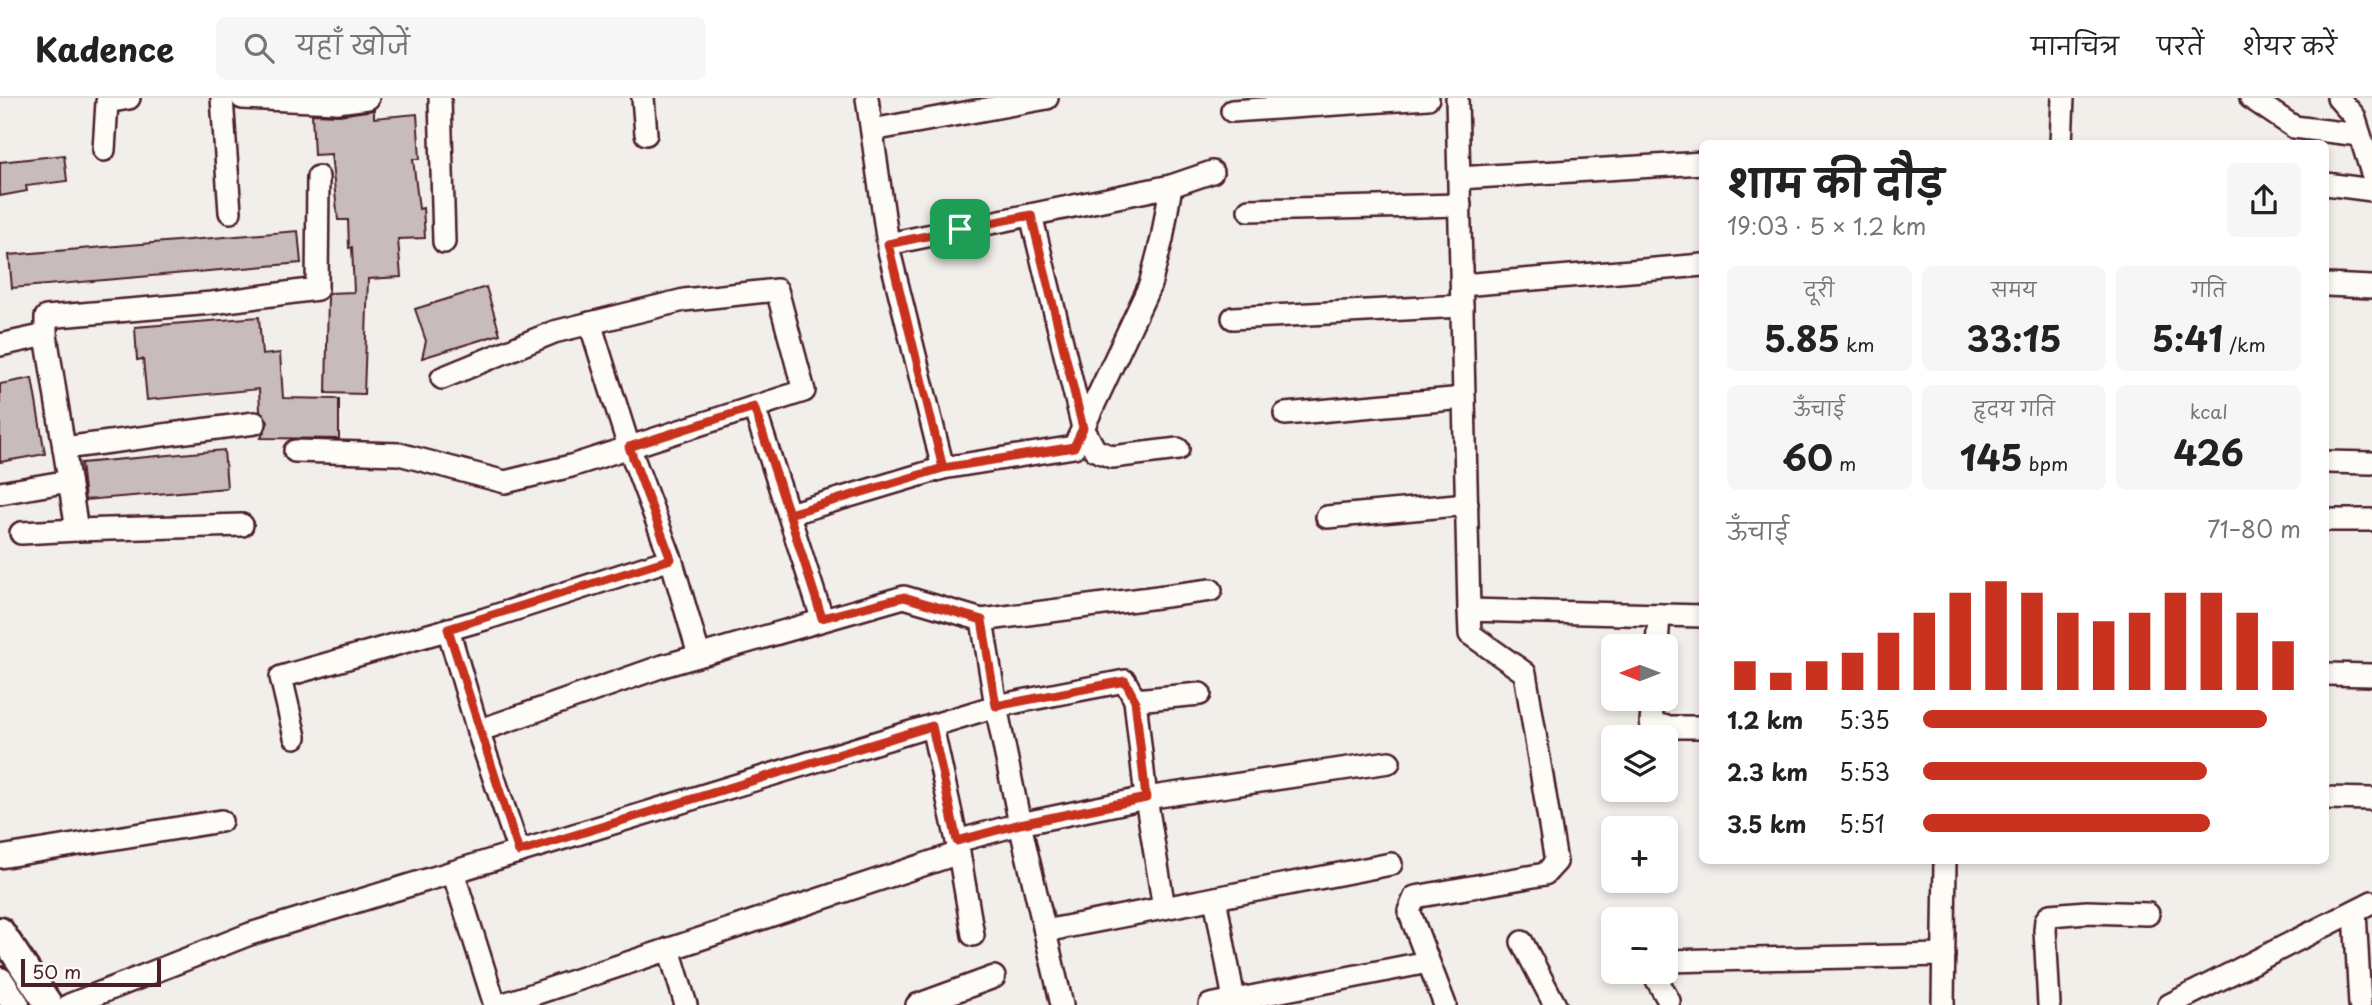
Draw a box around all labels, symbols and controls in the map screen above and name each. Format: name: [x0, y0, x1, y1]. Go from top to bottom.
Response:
search box: [216, 17, 706, 80]
text: Kadence: [35, 23, 174, 73]
text: यहाँ खोजें: [296, 25, 410, 64]
text: मानचित्र: [2031, 27, 2119, 63]
text: परतें: [2157, 27, 2204, 63]
text: शेयर करें: [2242, 27, 2337, 63]
icon: search: [240, 29, 278, 67]
text: शाम की दौड़: [1727, 153, 1944, 210]
button: share: [2227, 163, 2301, 237]
pin: [930, 199, 990, 259]
text: 19:03 · 5 × 1.2 km: [1727, 208, 1926, 243]
icon: arrive: [941, 210, 979, 248]
text: दूरी: [1804, 275, 1834, 303]
text: समय: [1991, 275, 2037, 303]
text: गति: [2191, 275, 2226, 303]
text: 5.85: [1764, 311, 1840, 364]
text: 33:15: [1966, 311, 2062, 364]
text: 5:41: [2152, 311, 2223, 364]
text: km: [1840, 330, 1875, 358]
text: /km: [2223, 330, 2266, 358]
text: ऊँचाई: [1794, 394, 1845, 422]
text: हृदय गति: [1973, 394, 2055, 422]
text: kcal: [2190, 397, 2228, 425]
text: 426: [2174, 425, 2244, 478]
text: 60: [1782, 430, 1833, 483]
text: 145: [1960, 430, 2023, 483]
text: m: [1833, 449, 1856, 477]
text: bpm: [2023, 449, 2068, 477]
text: 71–80 m: [2207, 511, 2301, 546]
text: ऊँचाई: [1727, 513, 1789, 548]
north arrow: [1601, 634, 1678, 710]
map controls: [1601, 634, 1678, 984]
text: 1.2 km: [1727, 702, 1803, 737]
text: 5:35: [1839, 702, 1890, 737]
button: layers: [1601, 725, 1678, 802]
text: 2.3 km: [1727, 754, 1808, 789]
text: 5:53: [1839, 754, 1890, 789]
text: 3.5 km: [1727, 806, 1807, 841]
text: 5:51: [1839, 806, 1885, 841]
button: +: [1601, 816, 1678, 893]
button: −: [1601, 907, 1678, 984]
scale bar: [21, 956, 161, 988]
text: 50 m: [32, 957, 81, 985]

